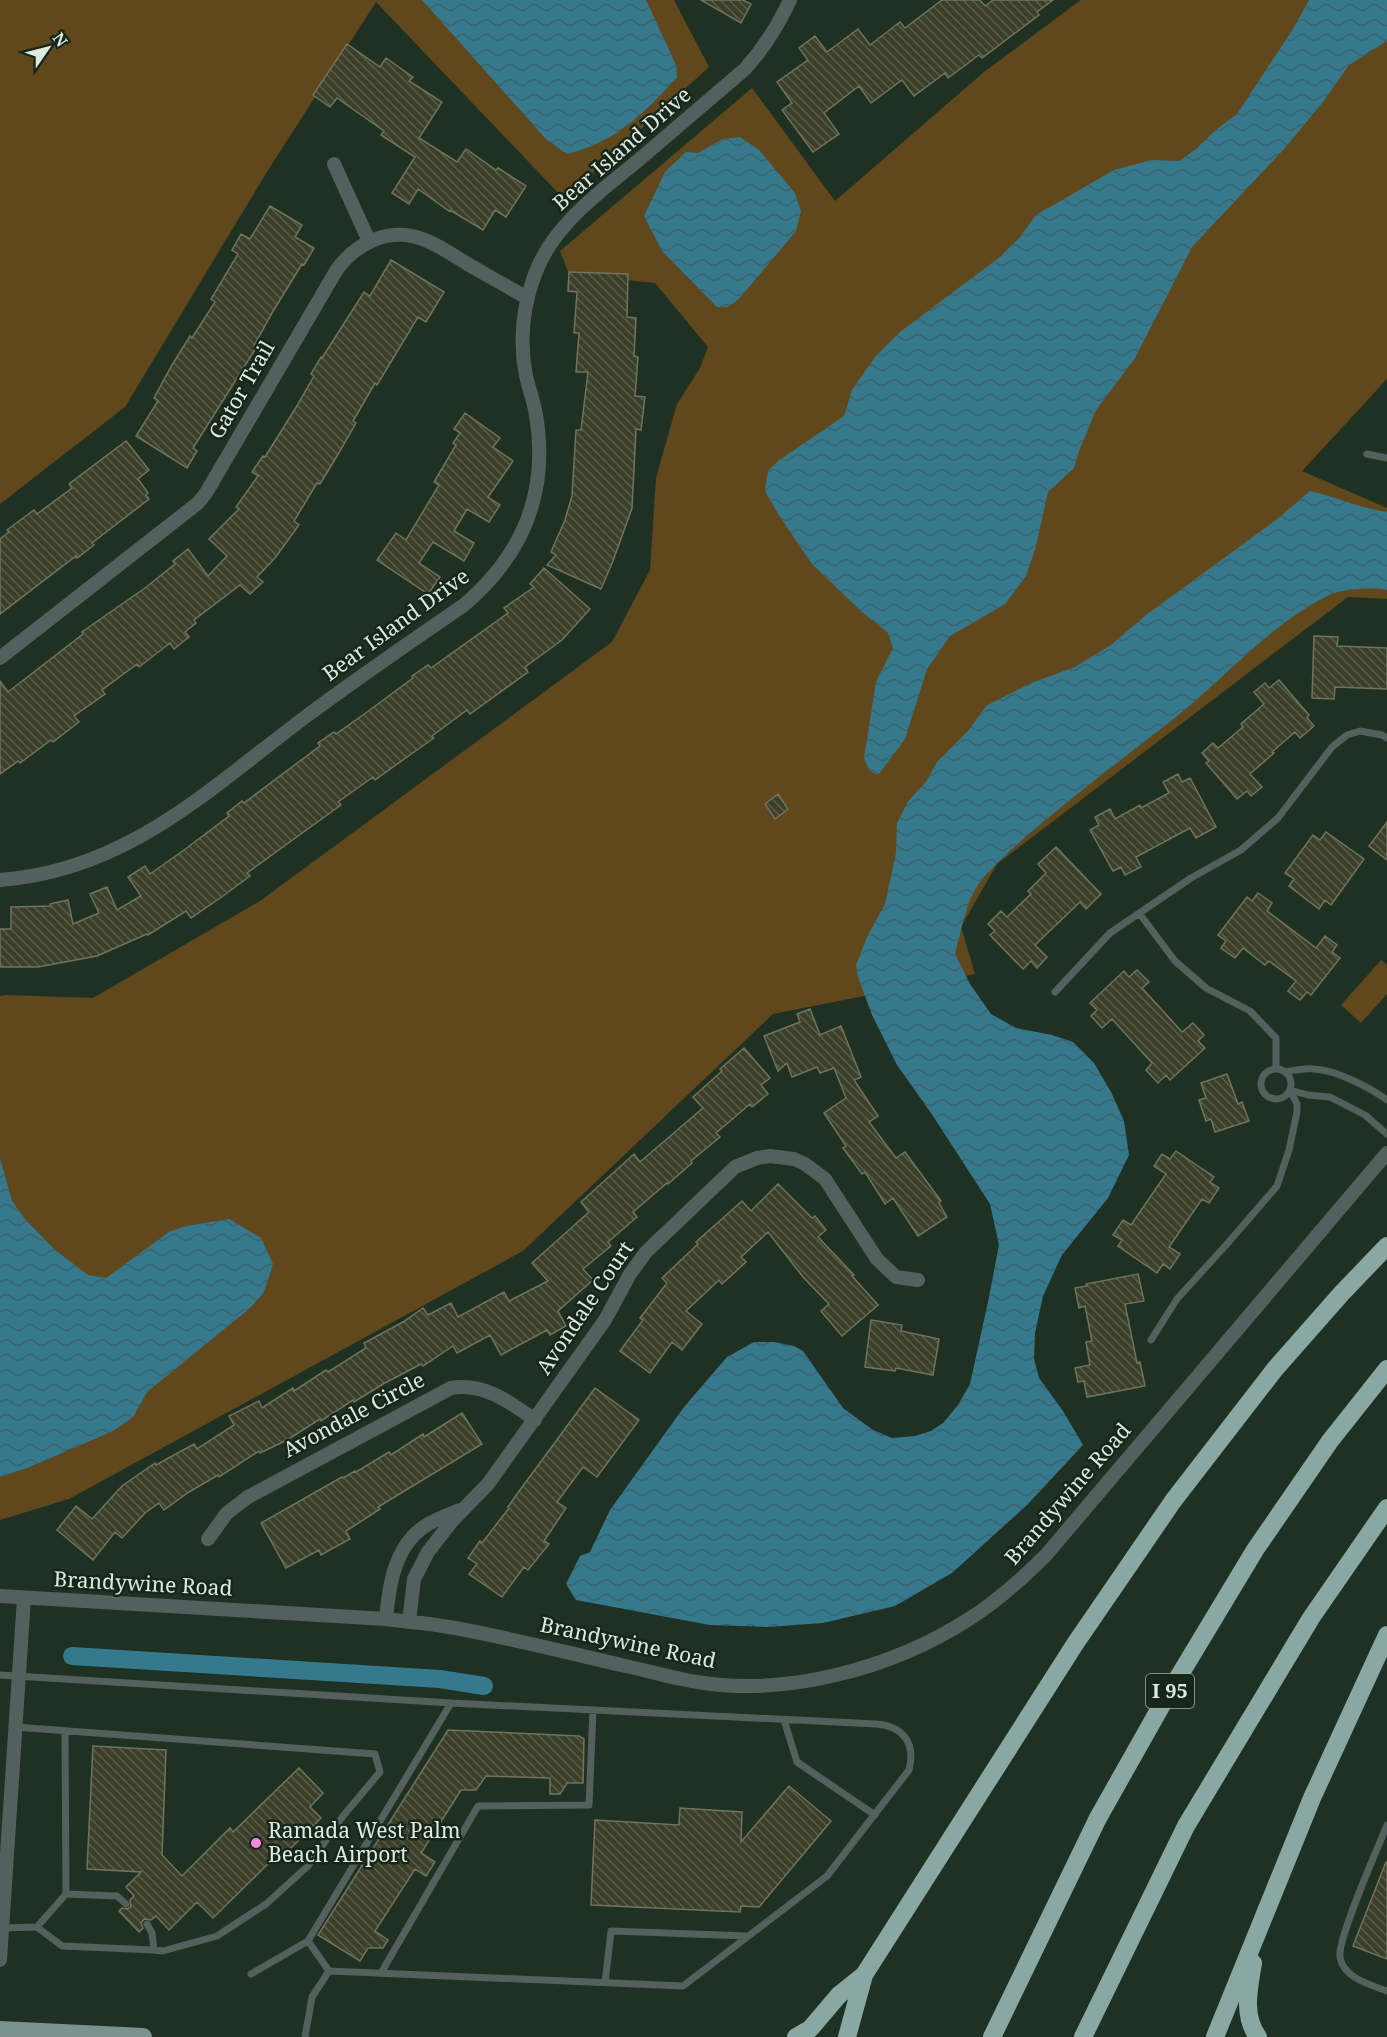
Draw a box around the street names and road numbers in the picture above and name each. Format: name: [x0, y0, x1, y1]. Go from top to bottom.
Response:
street label: Bear Island Drive: [546, 80, 697, 216]
street label: Gator Trail: [202, 335, 281, 444]
street label: Bear Island Drive: [316, 561, 474, 687]
street label: Avondale Court: [529, 1235, 639, 1379]
street label: Avondale Circle: [278, 1365, 429, 1463]
street label: Brandywine Road: [998, 1417, 1137, 1570]
street label: Brandywine Road: [53, 1564, 233, 1602]
street label: Brandywine Road: [538, 1610, 719, 1674]
road number: I 95: [1146, 1674, 1194, 1708]

